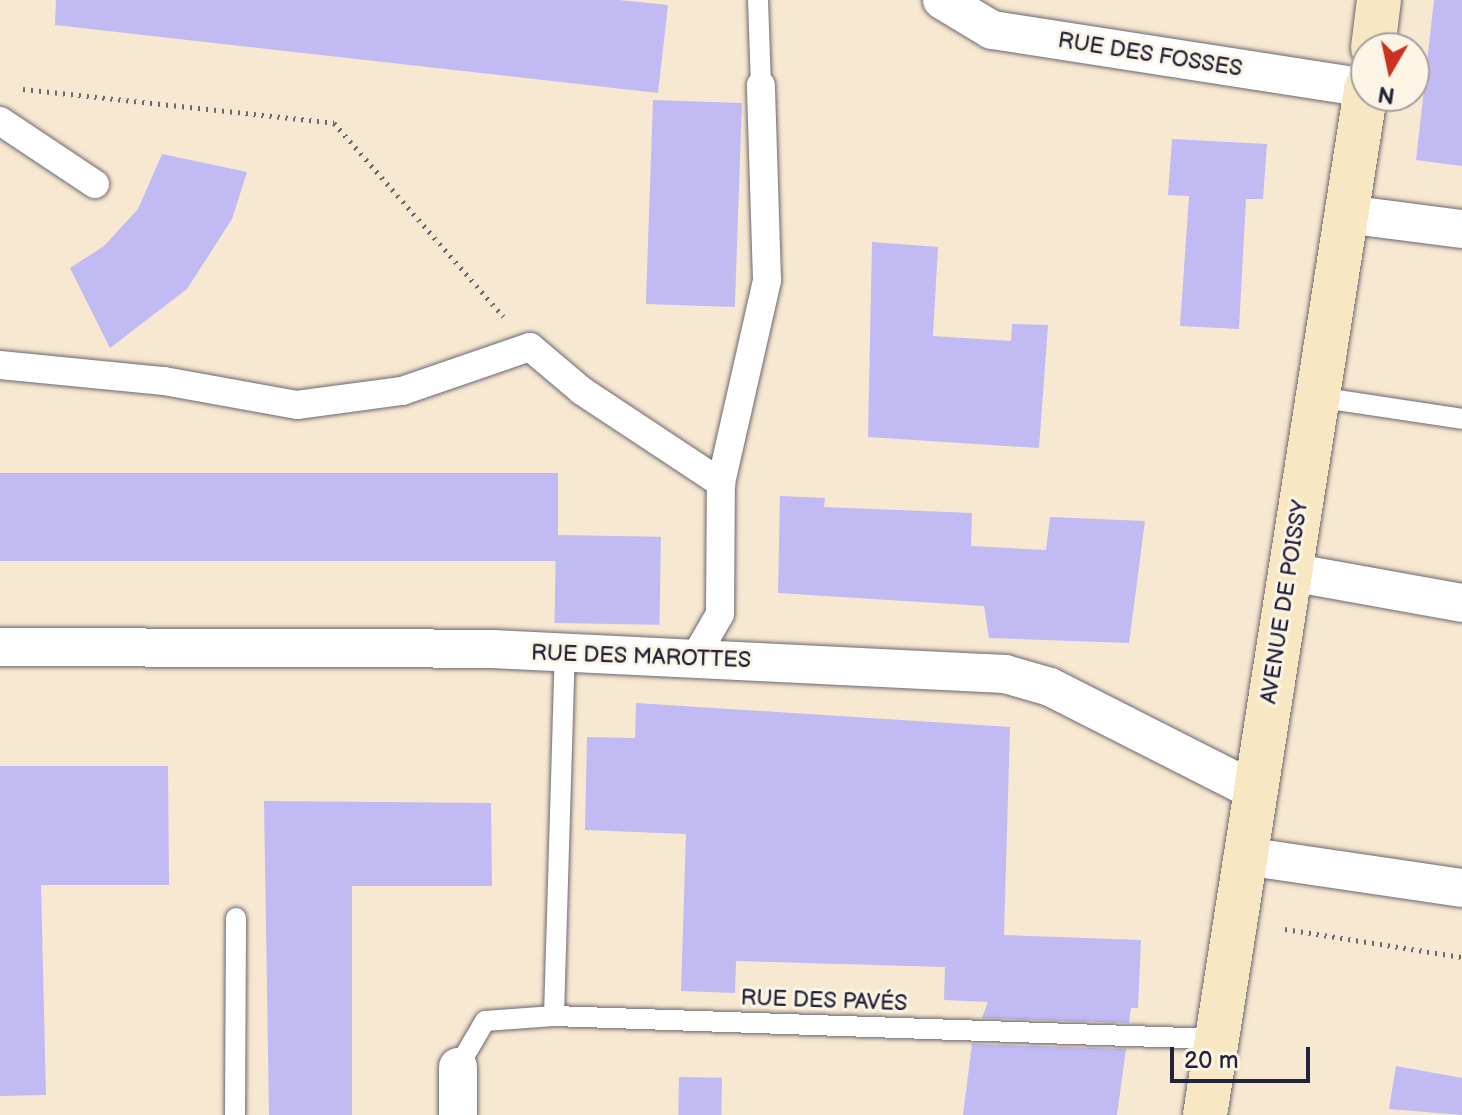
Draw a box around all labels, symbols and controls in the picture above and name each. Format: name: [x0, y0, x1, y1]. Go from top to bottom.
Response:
street label: RUE DES FOSSES: [1056, 27, 1244, 83]
north arrow: [1350, 32, 1430, 112]
text: N: [1376, 80, 1397, 109]
street label: AVENUE DE POISSY: [1256, 498, 1314, 706]
street label: RUE DES MAROTTES: [531, 640, 751, 674]
street label: RUE DES PAVÉS: [740, 985, 908, 1017]
scale bar: [1174, 1031, 1314, 1081]
text: 20 m: [1184, 1046, 1239, 1075]

